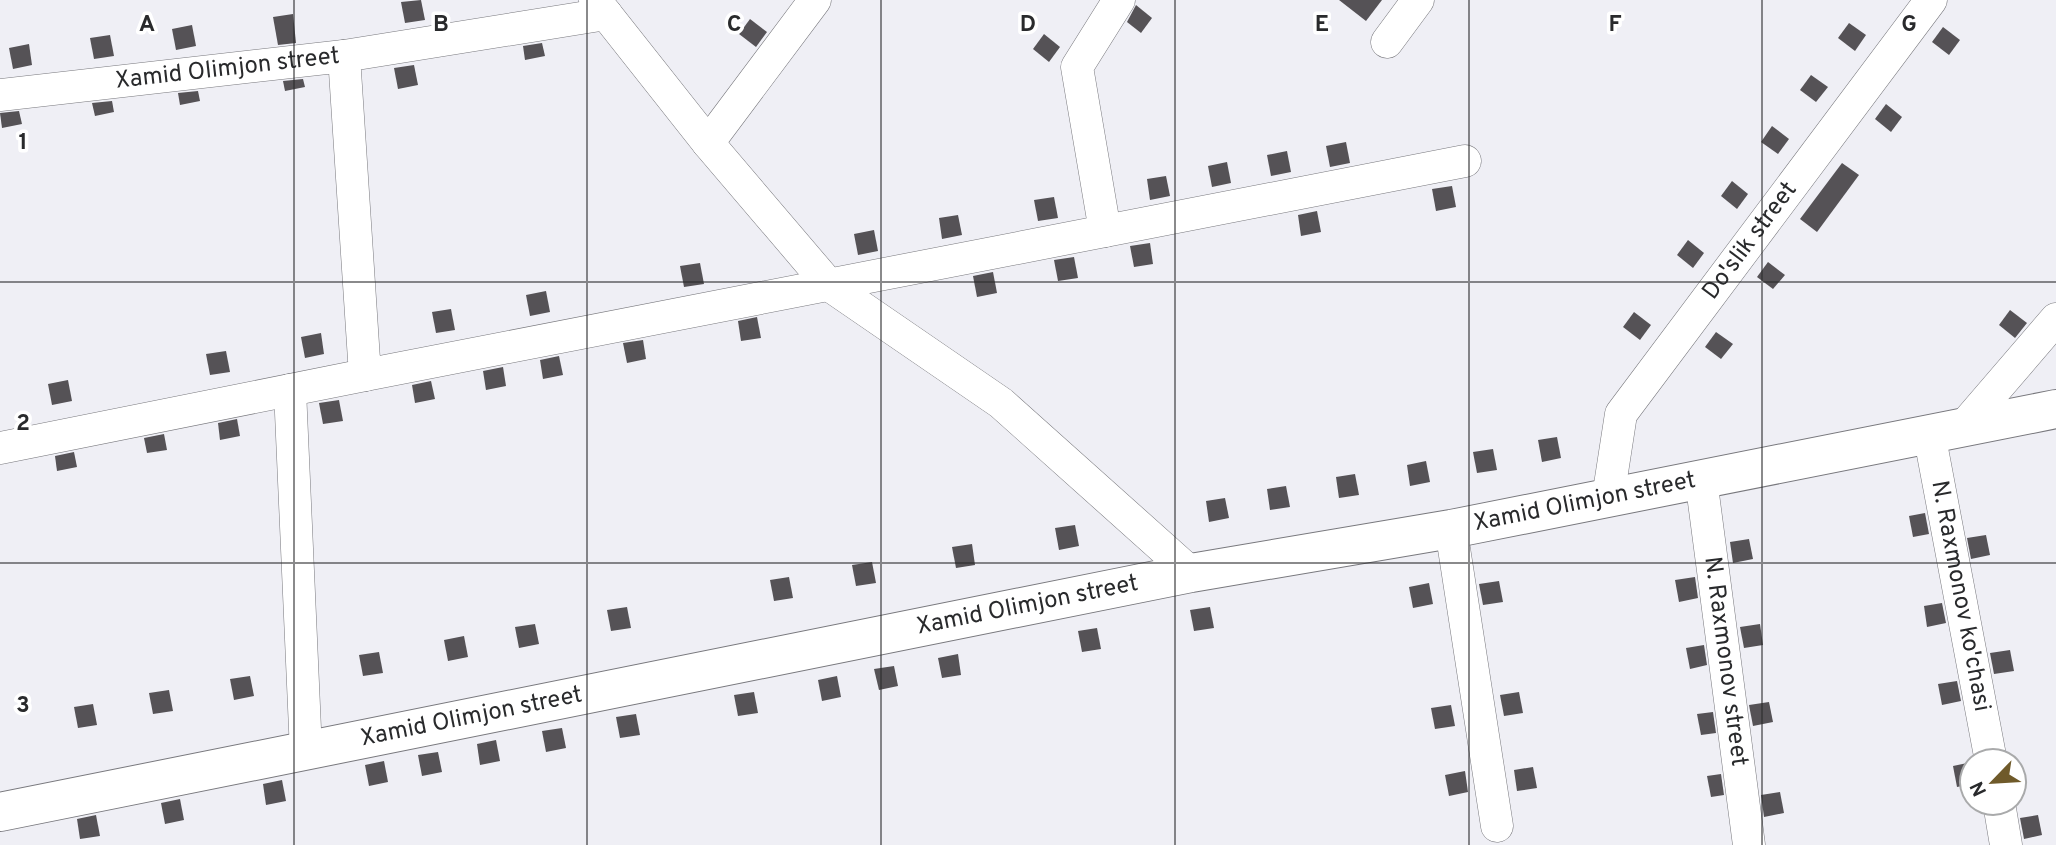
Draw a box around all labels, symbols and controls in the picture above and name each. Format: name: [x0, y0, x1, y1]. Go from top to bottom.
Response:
text: A: [139, 11, 155, 40]
text: B: [433, 11, 449, 40]
text: C: [727, 11, 741, 40]
text: D: [1020, 11, 1036, 40]
text: E: [1315, 11, 1329, 40]
text: F: [1608, 11, 1622, 40]
text: G: [1901, 11, 1917, 40]
street label: Xamid Olimjon street: [114, 42, 341, 97]
text: 1: [18, 129, 28, 158]
street label: Do'slik street: [1697, 176, 1804, 306]
text: 2: [16, 410, 30, 439]
street label: Xamid Olimjon street: [1472, 466, 1698, 539]
street label: N. Raxmonov ko'chasi: [1923, 478, 1996, 714]
street label: N. Raxmonov street: [1696, 555, 1754, 768]
street label: Xamid Olimjon street: [914, 569, 1141, 643]
street label: Xamid Olimjon street: [358, 680, 585, 754]
text: 3: [16, 692, 30, 721]
north arrow: [1958, 747, 2028, 817]
text: N: [1966, 777, 1993, 800]

